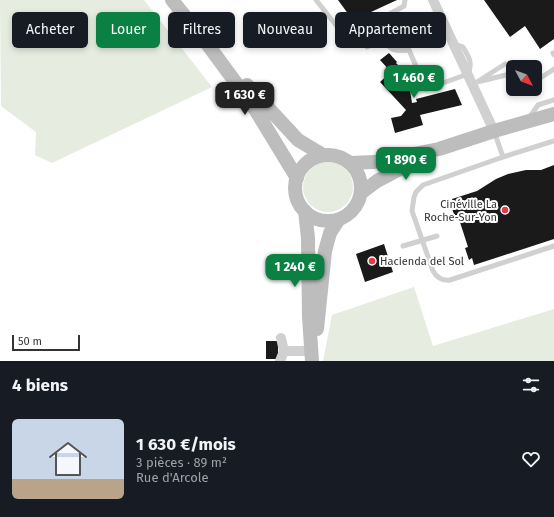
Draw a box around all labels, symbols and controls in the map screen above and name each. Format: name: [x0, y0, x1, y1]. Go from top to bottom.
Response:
chip: Acheter: [12, 12, 88, 48]
chip: Louer: [96, 12, 160, 48]
chip: Filtres: [168, 12, 235, 48]
chip: Nouveau: [243, 12, 327, 48]
chip: Appartement: [335, 12, 446, 48]
north arrow: [506, 60, 542, 96]
map controls: [506, 60, 542, 96]
pin: 1 460 €: [377, 65, 451, 99]
text: 1 460 €: [393, 70, 435, 85]
pin: 1 630 €: [208, 82, 282, 116]
text: 1 630 €: [224, 87, 266, 102]
pin: 1 890 €: [369, 147, 443, 181]
text: 1 890 €: [385, 152, 427, 167]
place label: Cinéville La Roche-Sur-Yon: [424, 198, 497, 224]
marker: Cinéville La Roche-Sur-Yon: [500, 205, 510, 215]
pin: 1 240 €: [258, 254, 332, 288]
place label: Hacienda del Sol: [380, 255, 464, 268]
marker: Hacienda del Sol: [367, 256, 377, 266]
text: 1 240 €: [274, 259, 316, 274]
scale bar: [12, 333, 80, 352]
text: 50 m: [18, 335, 42, 348]
icon: filters: [520, 374, 542, 396]
text: 4 biens: [12, 375, 68, 396]
text: 1 630 €/mois: [136, 434, 236, 455]
icon: home: [44, 435, 92, 483]
icon: heart: [520, 448, 542, 470]
text: 3 pièces · 89 m²: [136, 455, 227, 470]
text: Rue d'Arcole: [136, 470, 209, 485]

